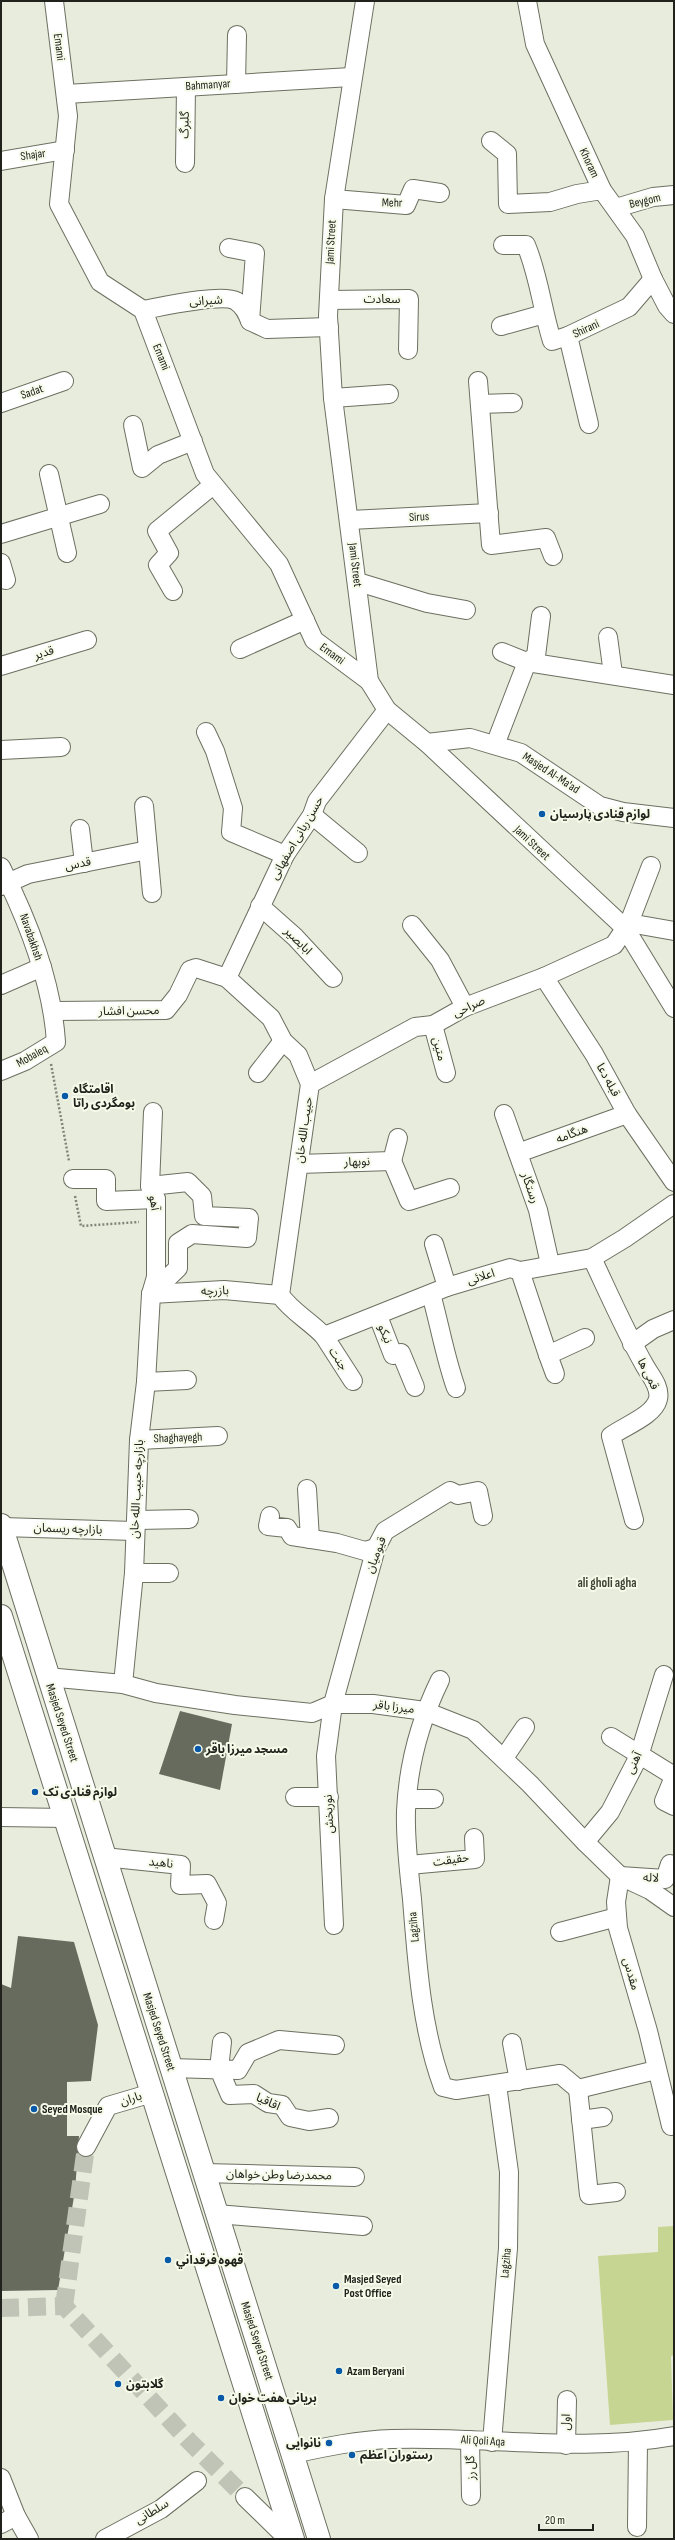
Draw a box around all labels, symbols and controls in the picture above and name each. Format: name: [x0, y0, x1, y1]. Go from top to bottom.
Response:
street label: Emami: [50, 33, 68, 61]
street label: Bahmanyar: [185, 76, 232, 94]
street label: گلبرگ: [177, 110, 193, 139]
street label: Shajar: [20, 146, 47, 164]
street label: Khoram: [576, 146, 603, 181]
street label: Beygom: [628, 190, 662, 212]
street label: Mehr: [382, 195, 403, 211]
street label: Jami Street: [322, 219, 340, 265]
street label: سعادت: [364, 292, 400, 307]
street label: شیرانی: [189, 293, 223, 309]
street label: Shirani: [570, 316, 602, 342]
street label: Emami: [149, 342, 173, 372]
street label: Sadat: [19, 381, 46, 403]
street label: Sirus: [409, 509, 429, 525]
street label: Jami Street: [345, 541, 365, 588]
street label: Emami: [317, 640, 347, 668]
street label: قدیر: [31, 643, 56, 663]
street label: Masjed Al-Ma'ad: [520, 749, 582, 797]
street label: حسن ربانی اصفهانی: [267, 794, 327, 882]
place label: لوازم قنادی پارسیان: [550, 807, 650, 823]
marker: لوازم قنادی پارسیان: [537, 809, 547, 819]
street label: Jami Street: [510, 822, 554, 864]
street label: قدس: [64, 854, 92, 874]
street label: Navabakhsh: [16, 912, 46, 962]
street label: ابابصیر: [280, 923, 315, 958]
street label: صراحی: [450, 993, 488, 1021]
street label: محسن افشار: [97, 1003, 160, 1019]
street label: متین: [429, 1035, 449, 1063]
street label: Mobaleq: [14, 1041, 50, 1071]
street label: قبله دعا: [593, 1061, 623, 1099]
place label: اقامتگاه بومگردی راتا: [73, 1082, 135, 1111]
marker: اقامتگاه بومگردی راتا: [60, 1091, 70, 1101]
street label: حبیب الله خان: [292, 1096, 316, 1164]
street label: هنگامه: [554, 1121, 590, 1147]
street label: نوبهار: [343, 1154, 370, 1170]
street label: رستگار: [517, 1170, 542, 1206]
street label: آهو: [145, 1194, 163, 1212]
street label: اعلائی: [465, 1266, 497, 1288]
street label: بازرچه: [201, 1283, 229, 1299]
street label: نیکو: [374, 1322, 396, 1346]
street label: جنت: [325, 1345, 351, 1373]
street label: قمی ها: [634, 1356, 662, 1392]
street label: Shaghayegh: [153, 1430, 203, 1446]
street label: بازارچه حبیب الله خان: [127, 1439, 147, 1539]
street label: بازارچه ریسمان: [33, 1520, 103, 1538]
street label: قیومیان: [362, 1535, 390, 1575]
district label: ali gholi agha: [577, 1575, 637, 1591]
street label: Masjed Seyed Street: [42, 1682, 82, 1764]
street label: میرزا باقر: [372, 1697, 415, 1717]
place label: مسجد میرزا باقر: [205, 1742, 288, 1757]
marker: مسجد میرزا باقر: [193, 1744, 203, 1754]
street label: آهنی: [622, 1749, 646, 1776]
place label: لوازم قنادی تک: [43, 1785, 117, 1801]
marker: لوازم قنادی تک: [30, 1787, 40, 1797]
street label: نوربخش: [320, 1794, 338, 1834]
street label: حقیقت: [432, 1850, 470, 1870]
street label: ناهید: [148, 1854, 174, 1872]
street label: لاله: [643, 1870, 659, 1886]
street label: Lagziha: [405, 1911, 423, 1943]
street label: مقدس: [619, 1956, 643, 1992]
street label: Masjed Seyed Street: [139, 1991, 179, 2073]
street label: باران: [118, 2089, 144, 2109]
street label: اقاقیا: [254, 2090, 283, 2114]
place label: Seyed Mosque: [42, 2102, 103, 2117]
marker: Seyed Mosque: [29, 2104, 39, 2114]
street label: محمدرضا وطن خواهان: [226, 2167, 332, 2183]
street label: Lagziha: [497, 2247, 515, 2279]
place label: قهوه فرقداني: [176, 2253, 243, 2269]
marker: قهوه فرقداني: [163, 2255, 173, 2265]
place label: Masjed Seyed Post Office: [344, 2272, 401, 2301]
marker: Masjed Seyed Post Office: [331, 2281, 341, 2291]
street label: Masjed Seyed Street: [237, 2300, 277, 2382]
place label: Azam Beryani: [346, 2364, 404, 2379]
marker: Azam Beryani: [334, 2366, 344, 2376]
place label: گلابتون: [126, 2377, 164, 2392]
marker: گلابتون: [113, 2379, 123, 2389]
place label: بریانی هفت خوان: [229, 2391, 317, 2406]
marker: بریانی هفت خوان: [216, 2393, 226, 2403]
street label: اول: [558, 2413, 574, 2431]
street label: Ali Qoli Aqa: [459, 2432, 506, 2450]
place label: نانوایی: [286, 2436, 321, 2451]
marker: نانوایی: [324, 2438, 334, 2448]
place label: رستوران اعظم: [360, 2448, 433, 2464]
marker: رستوران اعظم: [347, 2450, 357, 2460]
street label: گل رز: [463, 2454, 479, 2481]
street label: سلطانی: [132, 2496, 172, 2528]
scale bar: [539, 2506, 593, 2532]
text: 20 m: [545, 2513, 565, 2528]

